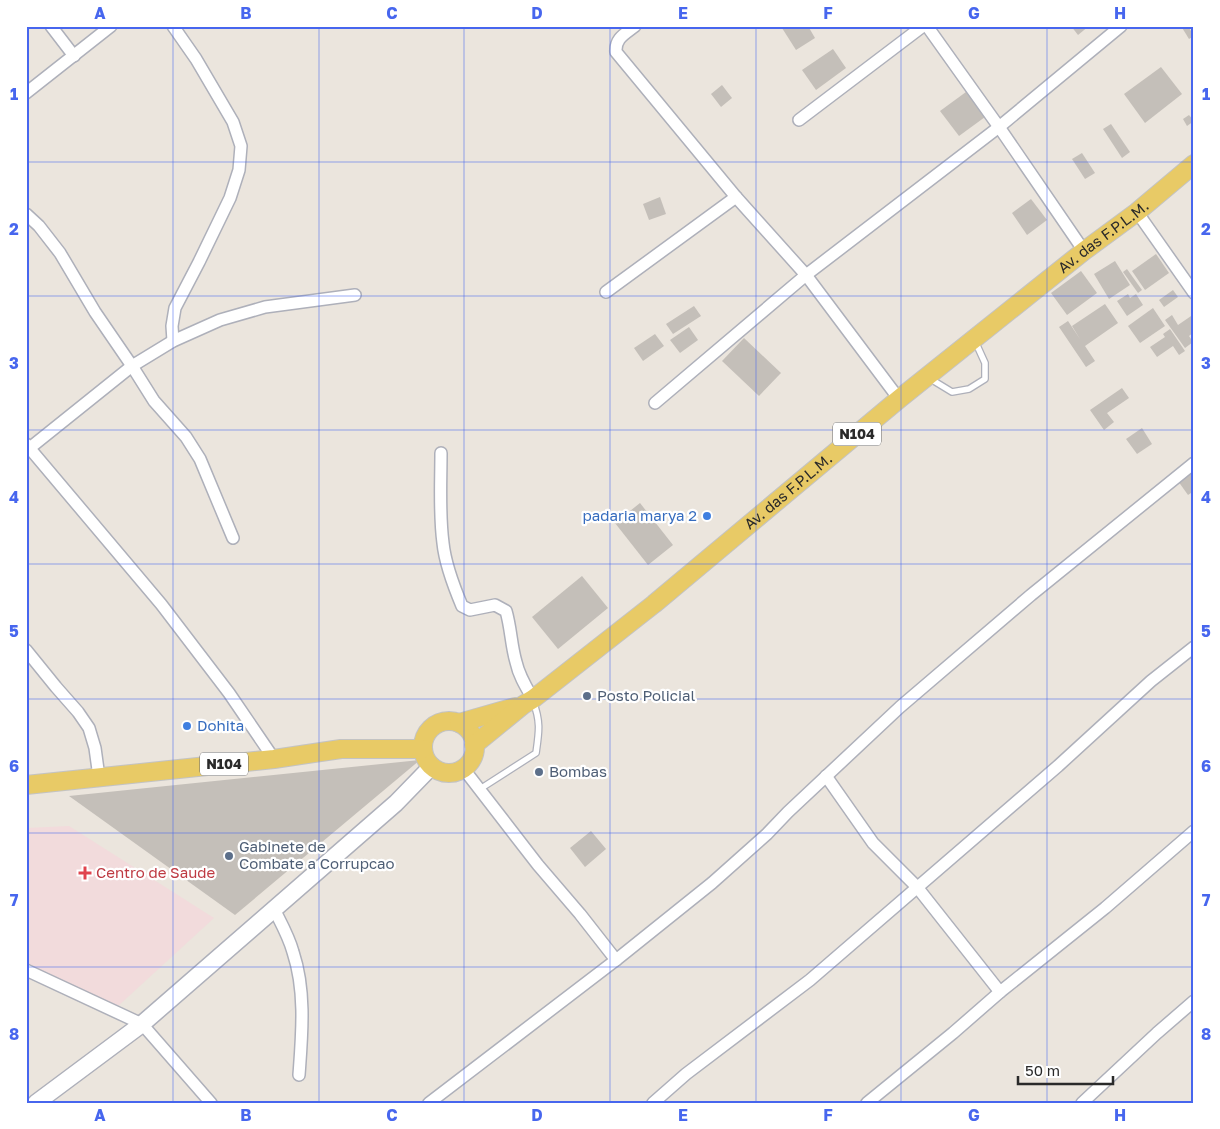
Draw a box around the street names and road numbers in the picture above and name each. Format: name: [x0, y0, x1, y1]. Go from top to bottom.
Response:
street label: Av. das F.P.L.M.: [1054, 196, 1152, 276]
road number: N104: [833, 422, 881, 446]
street label: Av. das F.P.L.M.: [740, 449, 835, 533]
road number: N104: [200, 752, 248, 776]

